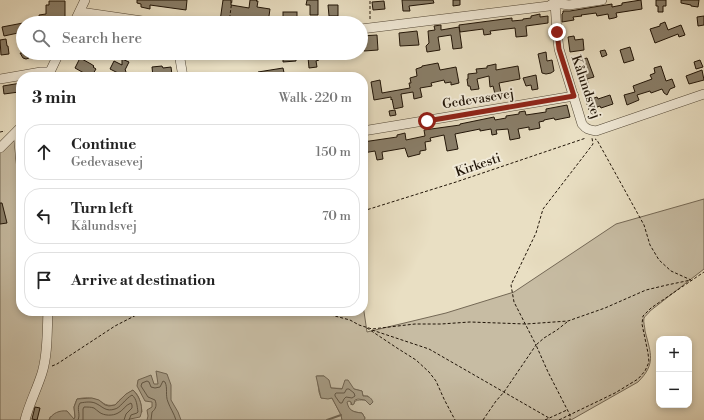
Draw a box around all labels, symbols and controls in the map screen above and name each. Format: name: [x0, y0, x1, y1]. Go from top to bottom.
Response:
search box: [16, 16, 368, 60]
route end: [548, 23, 566, 41]
icon: search: [30, 27, 52, 49]
text: Search here: [62, 29, 142, 48]
street label: Kålundsvej: [568, 53, 604, 121]
street label: Gedevasevej: [441, 85, 515, 113]
text: 3 min: [32, 87, 76, 109]
text: Walk · 220 m: [279, 90, 352, 106]
route start: [418, 112, 436, 130]
text: Continue: [71, 135, 136, 154]
icon: ahead: [33, 141, 55, 163]
text: 150 m: [316, 144, 351, 160]
street label: Kirkesti: [453, 150, 503, 180]
text: Gedevasevej: [71, 154, 143, 170]
text: Turn left: [71, 199, 133, 218]
icon: left: [33, 205, 55, 227]
text: 70 m: [322, 208, 351, 224]
text: Kålundsvej: [71, 218, 137, 234]
icon: arrive: [33, 269, 55, 291]
text: Arrive at destination: [71, 271, 215, 290]
map controls: [656, 336, 692, 408]
button: +: [656, 336, 692, 372]
button: −: [656, 372, 692, 408]

